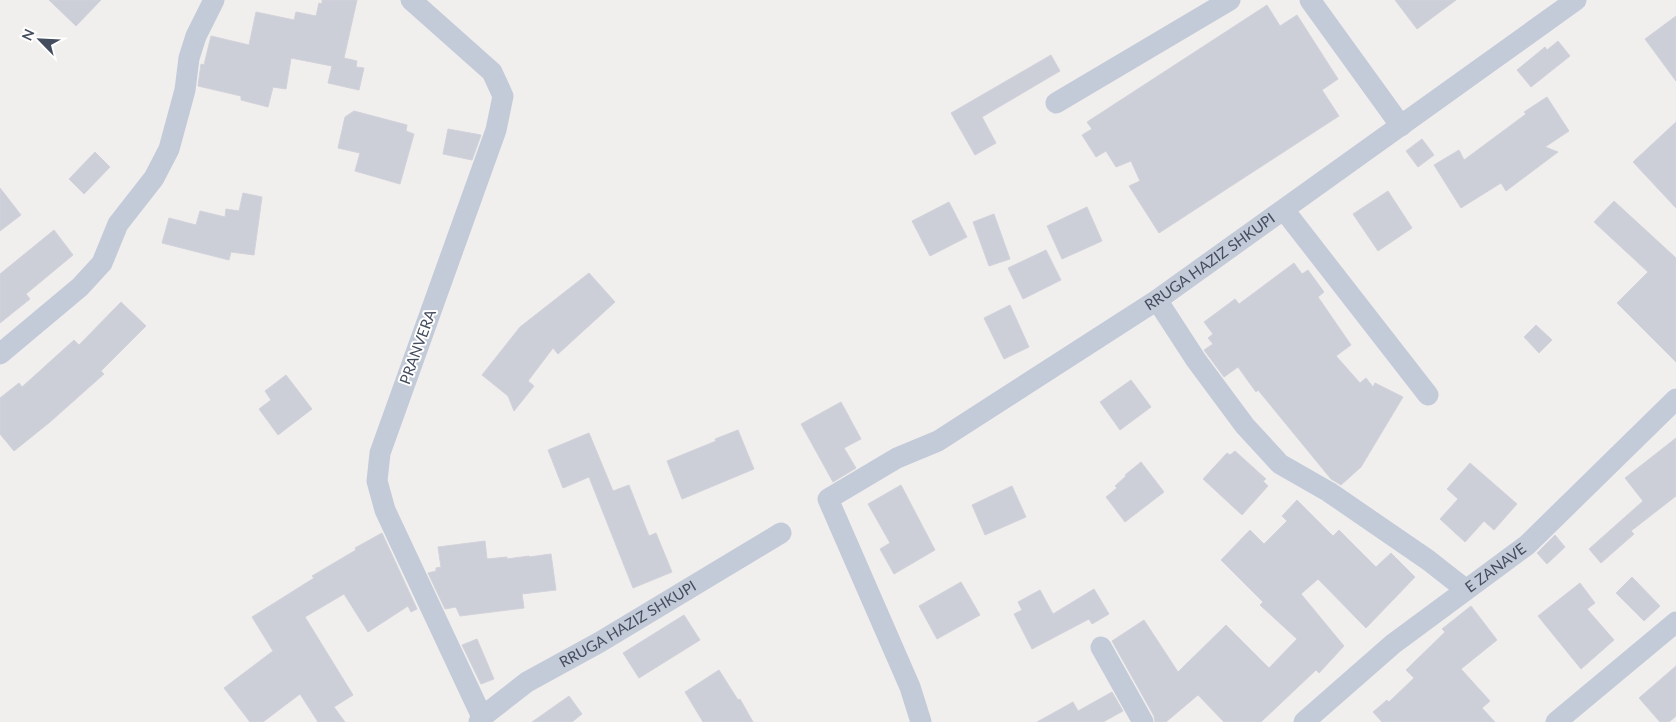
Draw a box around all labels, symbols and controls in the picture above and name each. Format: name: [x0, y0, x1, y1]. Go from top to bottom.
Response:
north arrow: [15, 15, 65, 65]
text: N: [18, 26, 38, 43]
street label: RRUGA HAZIZ SHKUPI: [1141, 209, 1278, 314]
street label: PRANVERA: [395, 306, 439, 387]
street label: E ZANAVE: [1461, 539, 1529, 596]
street label: RRUGA HAZIZ SHKUPI: [556, 576, 699, 671]

